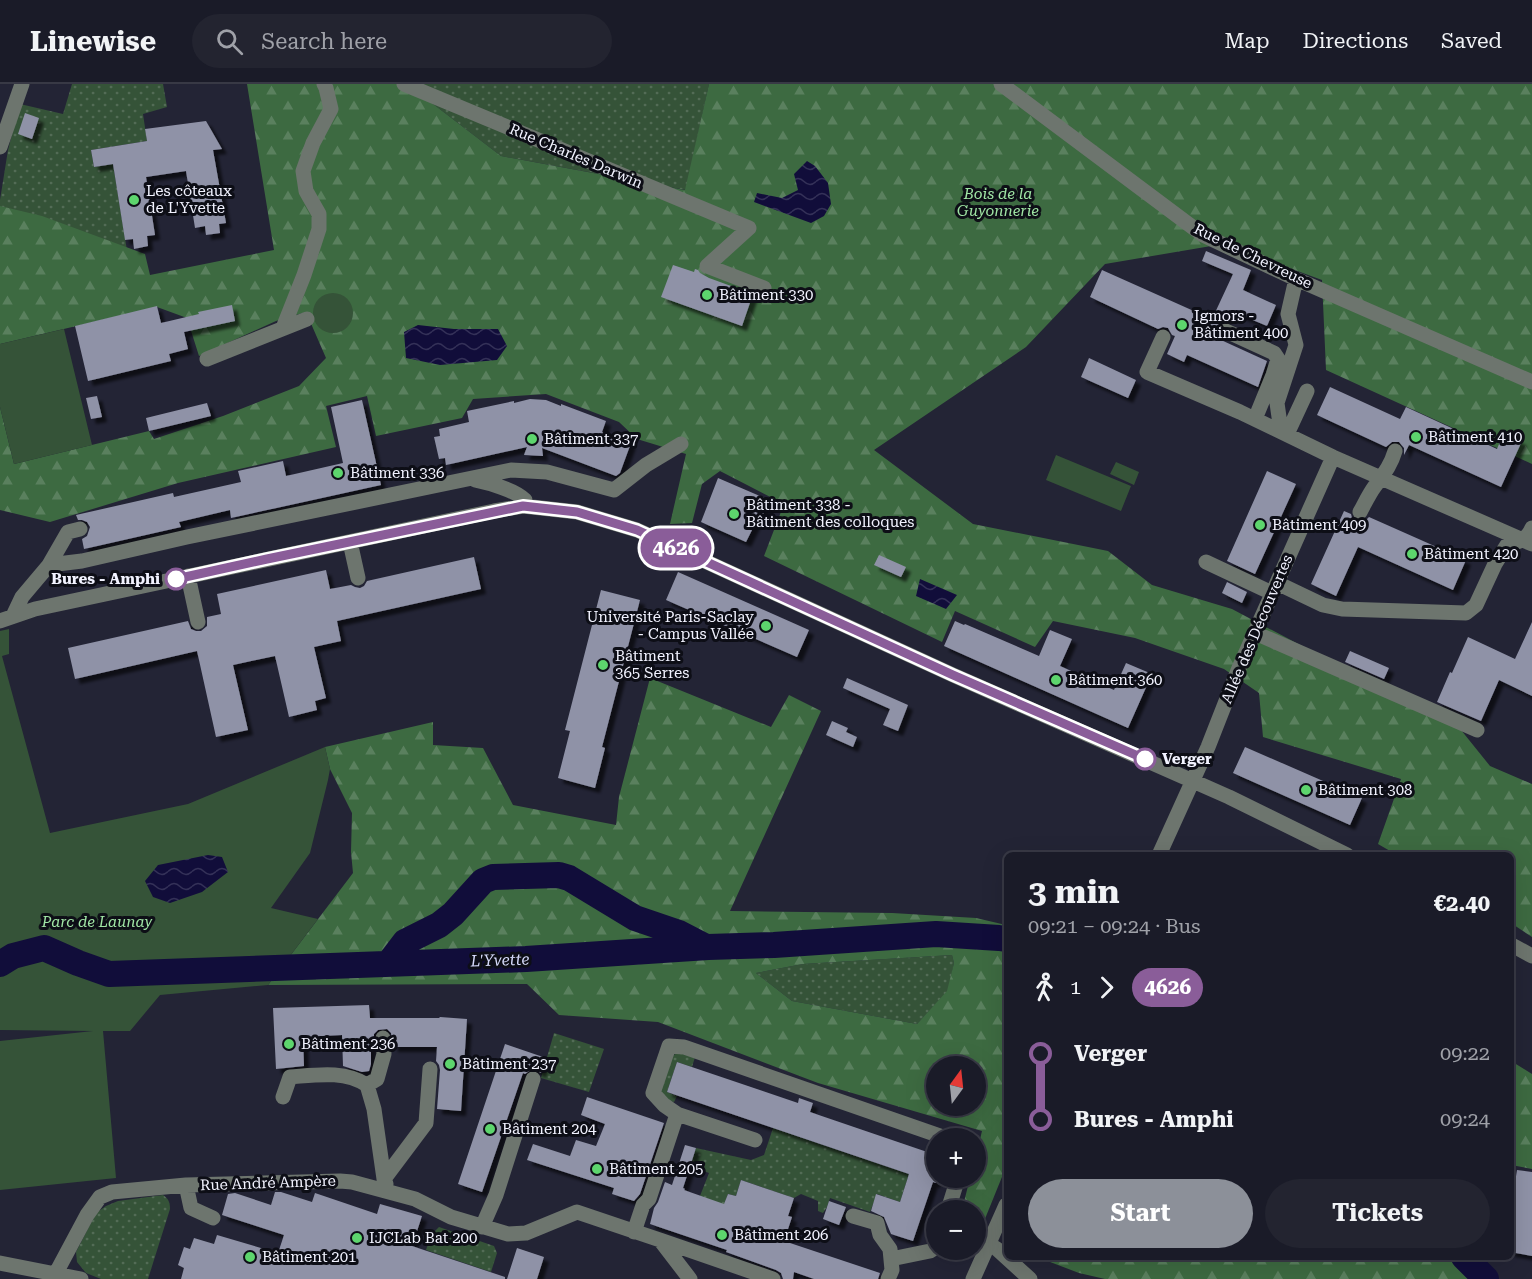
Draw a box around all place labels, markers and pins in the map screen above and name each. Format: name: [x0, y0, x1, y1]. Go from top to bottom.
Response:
place label: Les côteaux de L'Yvette: [146, 182, 232, 217]
marker: Les côteaux de L'Yvette: [127, 193, 141, 207]
place label: Bâtiment 330: [719, 286, 814, 304]
marker: Bâtiment 330: [700, 288, 714, 302]
place label: Igmors - Bâtiment 400: [1194, 307, 1289, 342]
marker: Igmors - Bâtiment 400: [1175, 318, 1189, 332]
place label: Bâtiment 410: [1428, 428, 1523, 446]
place label: Bâtiment 337: [544, 430, 639, 448]
marker: Bâtiment 410: [1409, 430, 1423, 444]
marker: Bâtiment 337: [525, 432, 539, 446]
place label: Bâtiment 336: [350, 464, 445, 482]
marker: Bâtiment 336: [331, 466, 345, 480]
place label: Bâtiment 338 - Bâtiment des colloques: [746, 496, 914, 531]
marker: Bâtiment 338 - Bâtiment des colloques: [727, 507, 741, 521]
place label: Bâtiment 409: [1272, 516, 1367, 534]
marker: Bâtiment 409: [1253, 518, 1267, 532]
place label: Bâtiment 420: [1424, 545, 1519, 563]
marker: Bâtiment 420: [1405, 547, 1419, 561]
marker: Bures - Amphi: [165, 568, 187, 590]
place label: Bures - Amphi: [51, 570, 160, 588]
place label: Université Paris-Saclay - Campus Vallée: [586, 608, 754, 643]
marker: Université Paris-Saclay - Campus Vallée: [759, 619, 773, 633]
place label: Bâtiment 365 Serres: [615, 647, 689, 682]
marker: Bâtiment 365 Serres: [596, 658, 610, 672]
place label: Bâtiment 360: [1068, 671, 1163, 689]
marker: Bâtiment 360: [1049, 673, 1063, 687]
marker: Verger: [1134, 748, 1156, 770]
place label: Verger: [1162, 750, 1212, 768]
place label: Bâtiment 308: [1318, 781, 1413, 799]
marker: Bâtiment 308: [1299, 783, 1313, 797]
place label: Bâtiment 236: [301, 1035, 396, 1053]
marker: Bâtiment 236: [282, 1037, 296, 1051]
place label: Bâtiment 237: [462, 1055, 557, 1073]
marker: Bâtiment 237: [443, 1057, 457, 1071]
place label: Bâtiment 204: [502, 1120, 597, 1138]
marker: Bâtiment 204: [483, 1122, 497, 1136]
place label: Bâtiment 205: [609, 1160, 704, 1178]
marker: Bâtiment 205: [590, 1162, 604, 1176]
place label: Bâtiment 206: [734, 1226, 829, 1244]
marker: Bâtiment 206: [715, 1228, 729, 1242]
place label: IJCLab Bat 200: [369, 1229, 477, 1247]
marker: IJCLab Bat 200: [350, 1231, 364, 1245]
place label: Bâtiment 201: [262, 1248, 357, 1266]
marker: Bâtiment 201: [243, 1250, 257, 1264]

